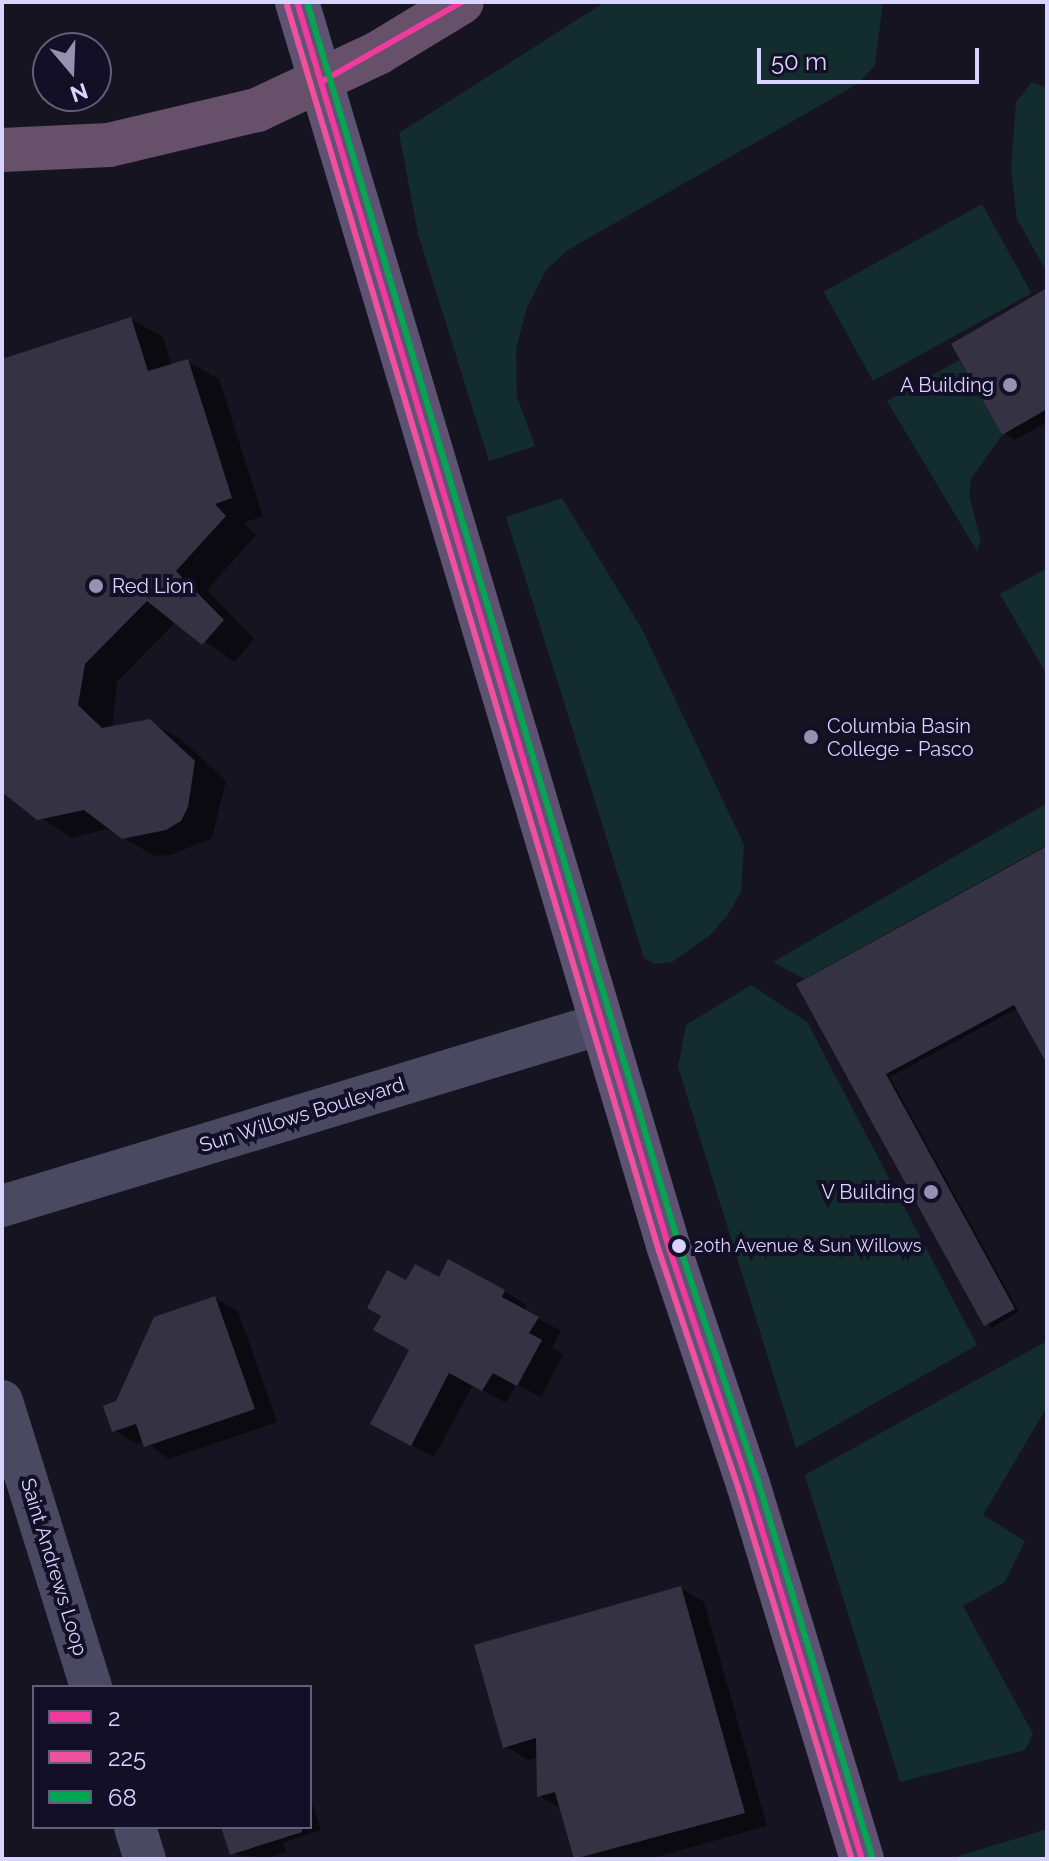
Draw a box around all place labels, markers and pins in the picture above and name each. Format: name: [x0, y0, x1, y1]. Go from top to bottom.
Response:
place label: A Building: [900, 373, 994, 397]
marker: A Building: [1001, 376, 1019, 394]
place label: Red Lion: [112, 574, 194, 598]
marker: Red Lion: [87, 577, 105, 595]
place label: Columbia Basin College - Pasco: [827, 714, 974, 761]
marker: Columbia Basin College - Pasco: [802, 728, 820, 746]
place label: V Building: [821, 1180, 915, 1204]
marker: V Building: [922, 1183, 940, 1201]
place label: 20th Avenue & Sun Willows: [694, 1235, 923, 1257]
marker: 20th Avenue & Sun Willows: [671, 1238, 687, 1254]

